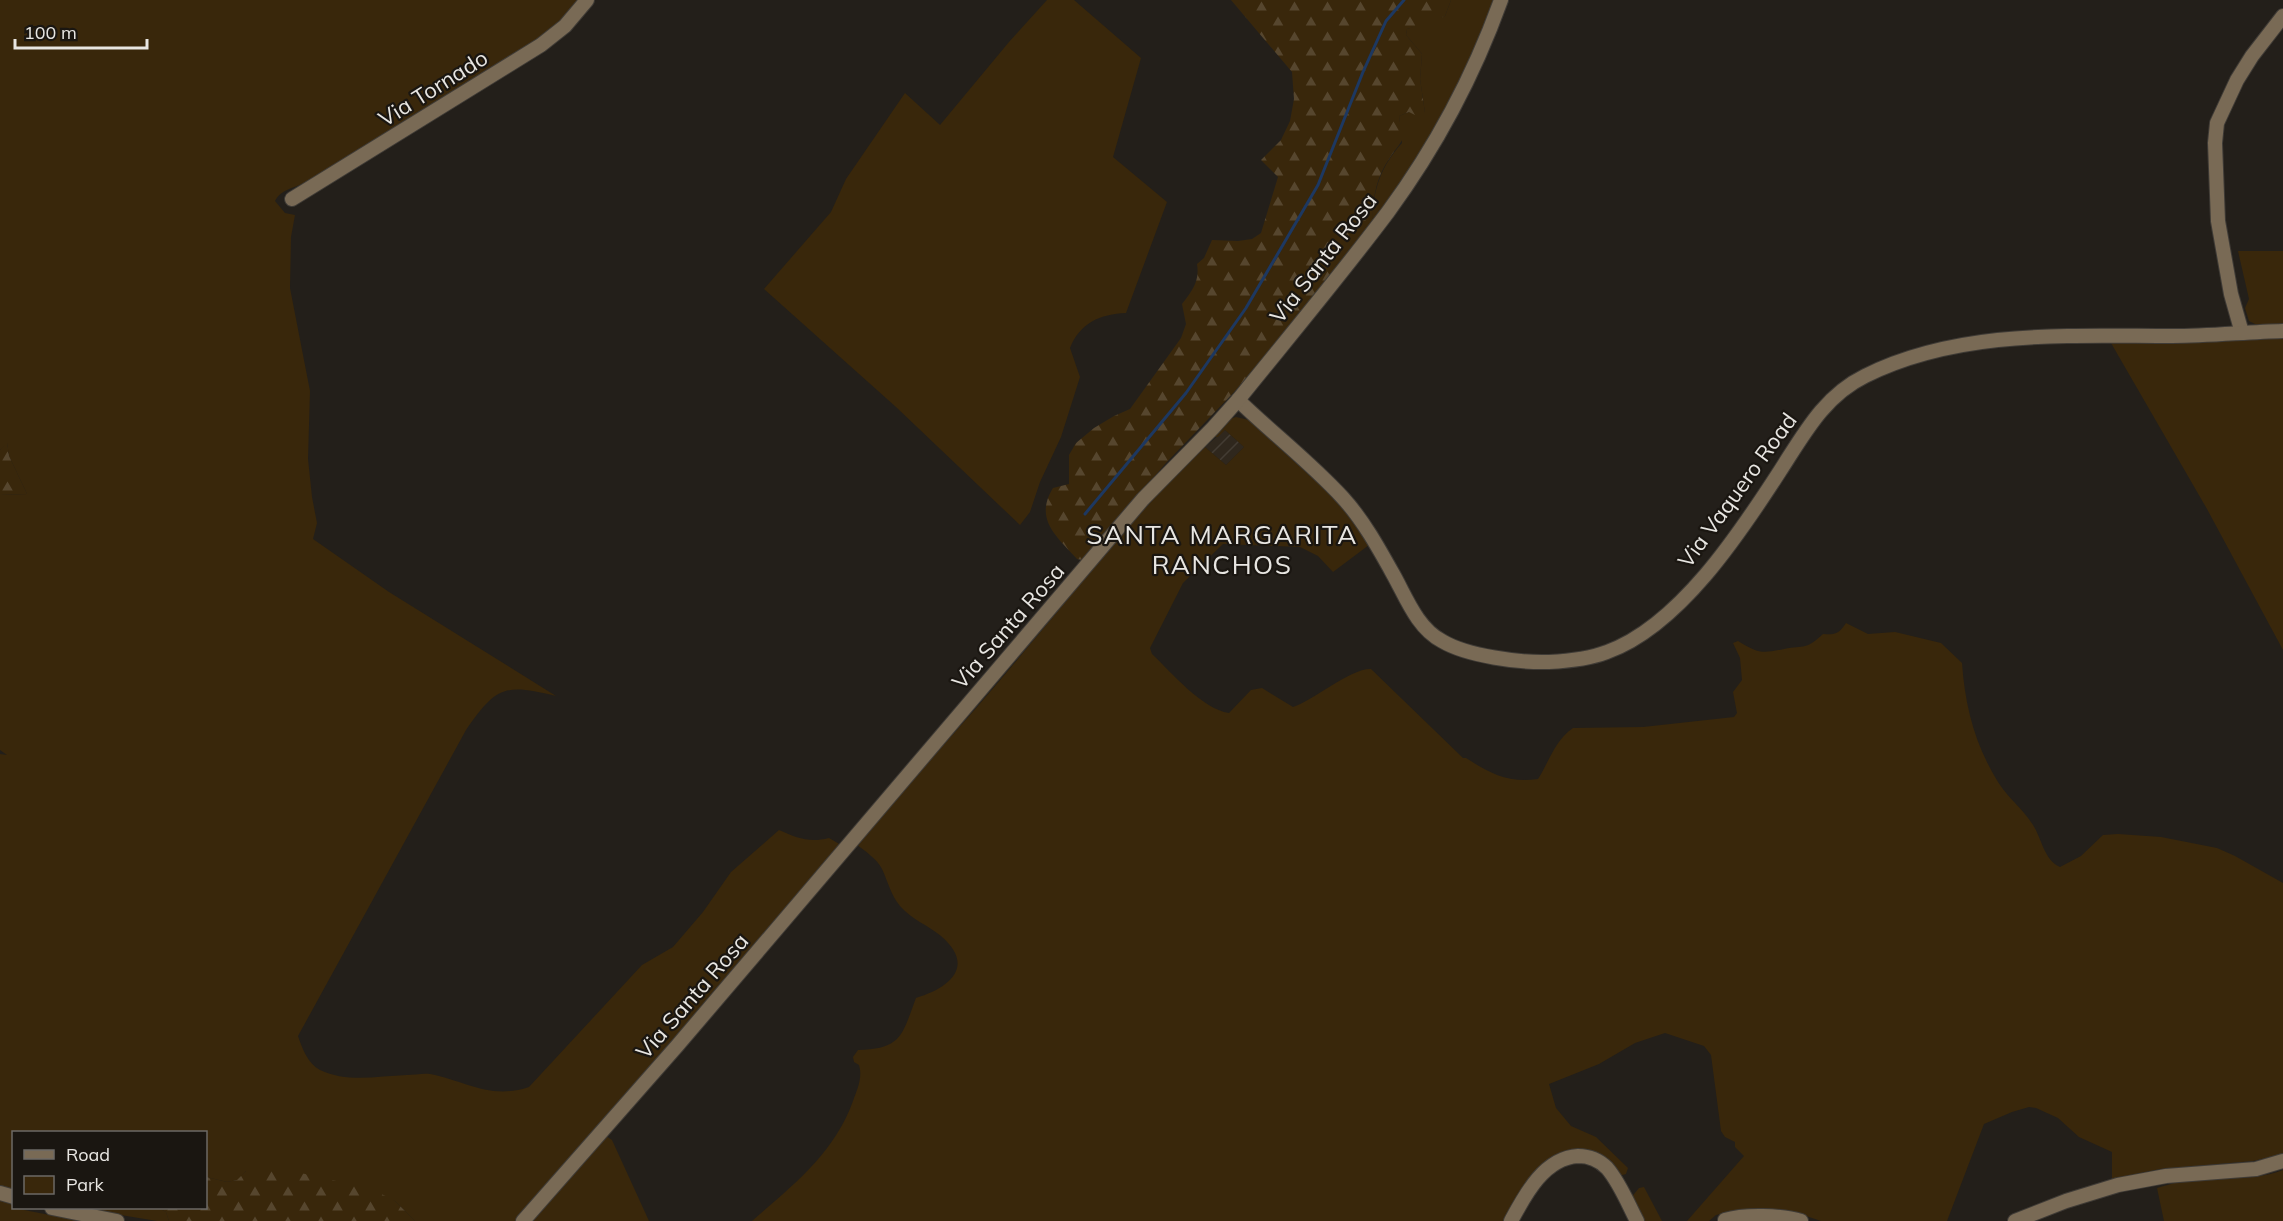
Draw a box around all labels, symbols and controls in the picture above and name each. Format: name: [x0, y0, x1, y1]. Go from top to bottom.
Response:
scale bar: [15, 12, 147, 50]
text: 100 m: [24, 21, 77, 44]
street label: Via Tornado: [373, 43, 493, 133]
street label: Via Santa Rosa: [1263, 187, 1383, 329]
street label: Via Vaquero Road: [1671, 407, 1803, 573]
district label: SANTA MARGARITA RANCHOS: [1086, 518, 1358, 581]
street label: Via Santa Rosa: [946, 557, 1070, 695]
street label: Via Santa Rosa: [630, 927, 754, 1065]
legend: [12, 1131, 207, 1209]
text: Road: [66, 1143, 110, 1166]
text: Park: [66, 1173, 105, 1196]

